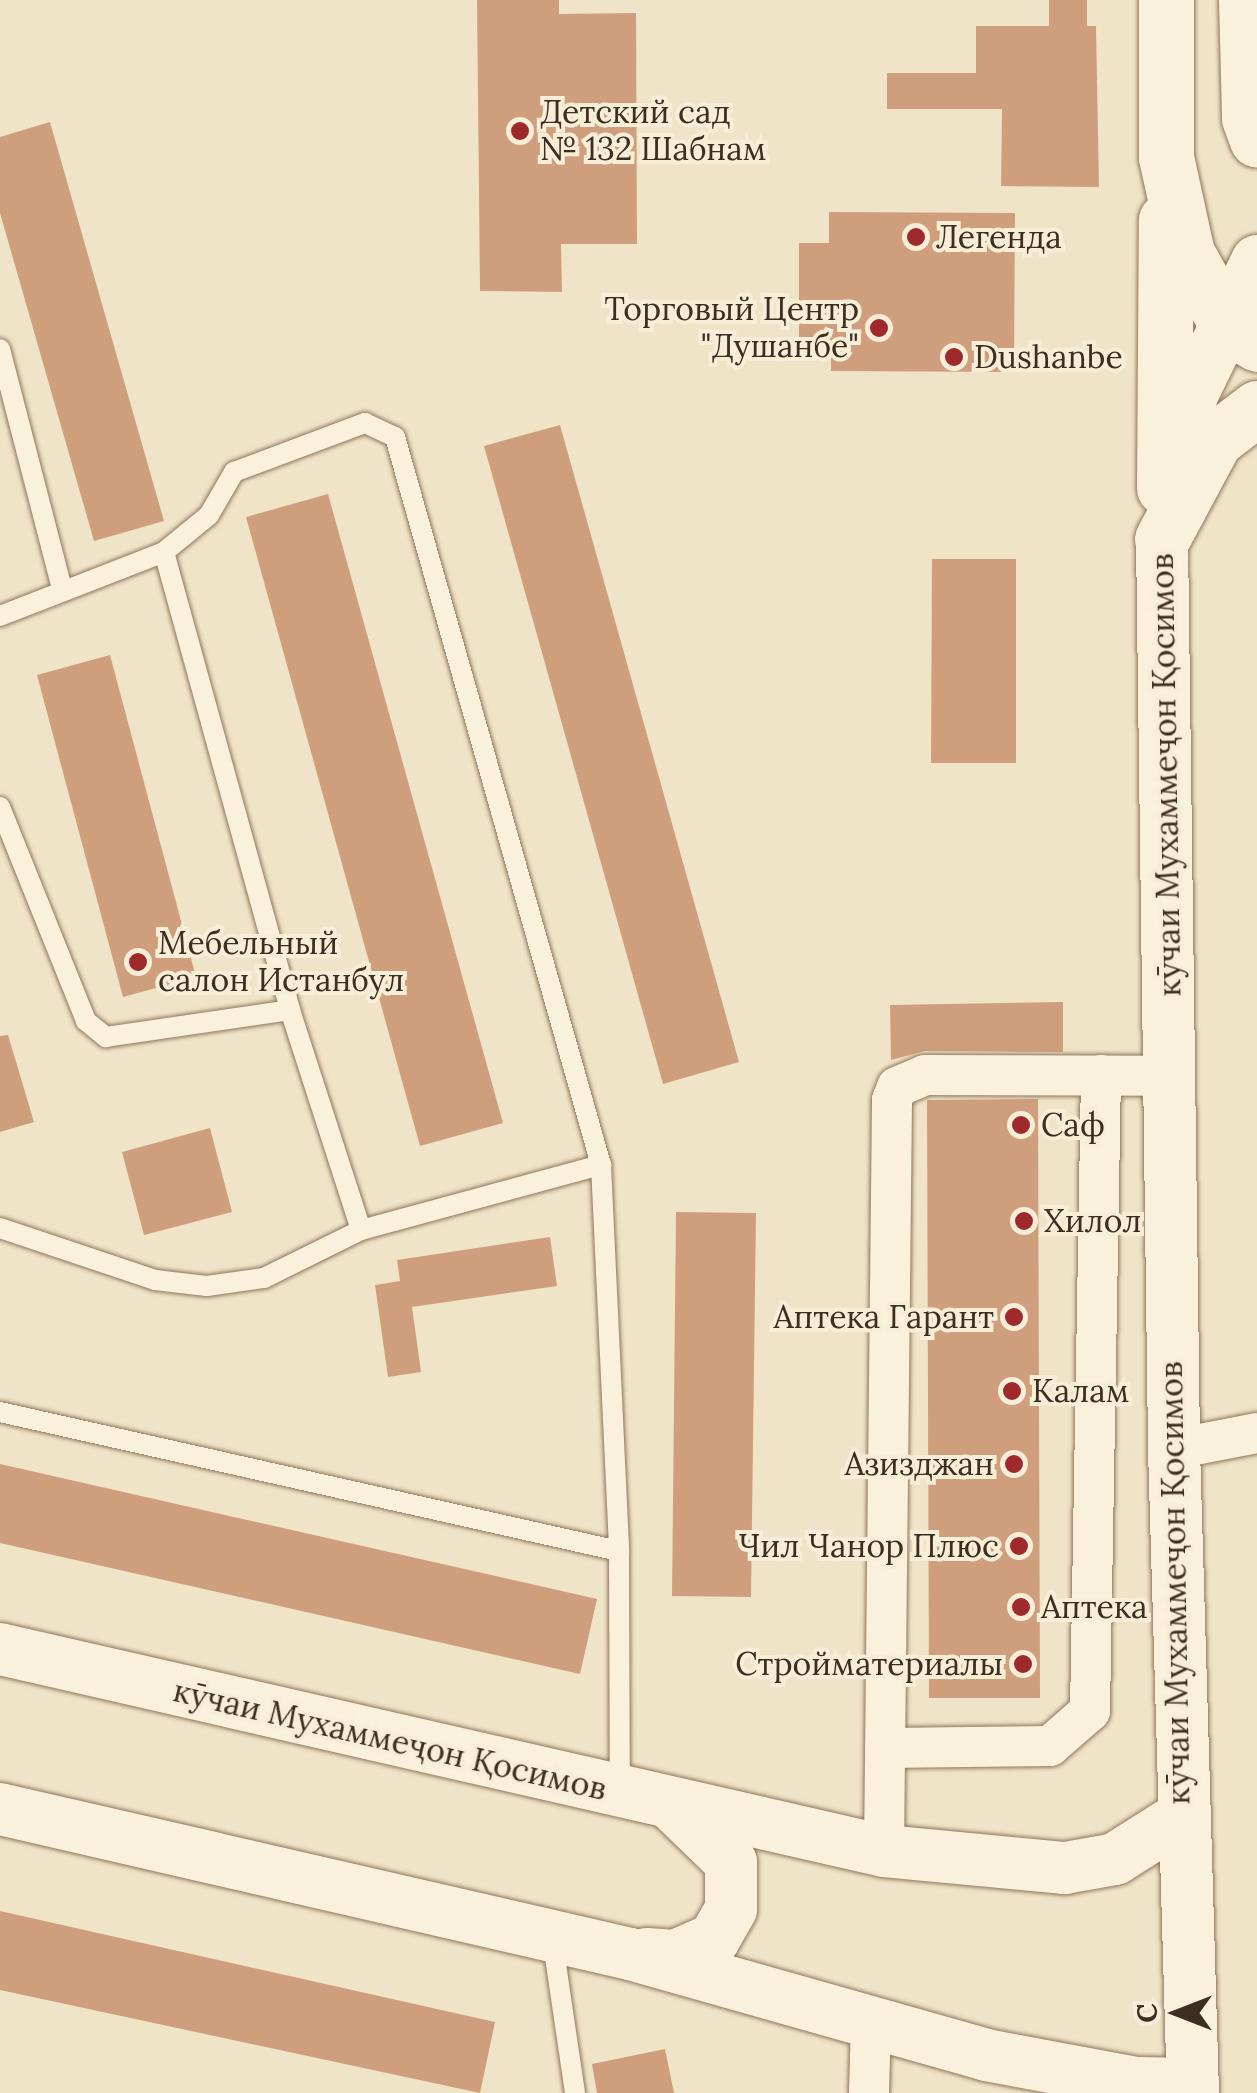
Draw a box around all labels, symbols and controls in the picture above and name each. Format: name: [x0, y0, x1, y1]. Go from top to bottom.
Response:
place label: Детский сад № 132 Шабнам: [540, 94, 766, 169]
marker: Детский сад № 132 Шабнам: [509, 120, 531, 142]
place label: Легенда: [936, 218, 1062, 256]
marker: Легенда: [905, 226, 927, 248]
place label: Торговый Центр "Душанбе": [604, 291, 859, 366]
marker: Торговый Центр "Душанбе": [868, 317, 890, 339]
place label: Dushanbe: [974, 338, 1123, 376]
marker: Dushanbe: [943, 346, 965, 368]
street label: кӯчаи Мухаммеҷон Қосимов: [1143, 553, 1189, 997]
place label: Мебельный салон Истанбул: [158, 925, 404, 1000]
marker: Мебельный салон Истанбул: [127, 951, 149, 973]
place label: Саф: [1041, 1106, 1105, 1144]
marker: Саф: [1010, 1114, 1032, 1136]
place label: Хилол: [1044, 1202, 1141, 1240]
marker: Хилол: [1013, 1210, 1035, 1232]
place label: Аптека Гарант: [774, 1298, 994, 1336]
marker: Аптека Гарант: [1003, 1306, 1025, 1328]
street label: кӯчаи Мухаммеҷон Қосимов: [1152, 1361, 1198, 1805]
place label: Калам: [1032, 1372, 1129, 1410]
marker: Калам: [1001, 1380, 1023, 1402]
place label: Азизджан: [844, 1445, 994, 1483]
marker: Азизджан: [1003, 1453, 1025, 1475]
place label: Чил Чанор Плюс: [738, 1527, 999, 1565]
marker: Чил Чанор Плюс: [1008, 1535, 1030, 1557]
place label: Аптека: [1041, 1588, 1148, 1626]
marker: Аптека: [1010, 1596, 1032, 1618]
place label: Стройматериалы: [735, 1645, 1003, 1683]
marker: Стройматериалы: [1012, 1653, 1034, 1675]
street label: кӯчаи Мухаммеҷон Қосимов: [170, 1671, 610, 1809]
north arrow: [1127, 1963, 1227, 2063]
text: С: [1129, 2003, 1165, 2023]

